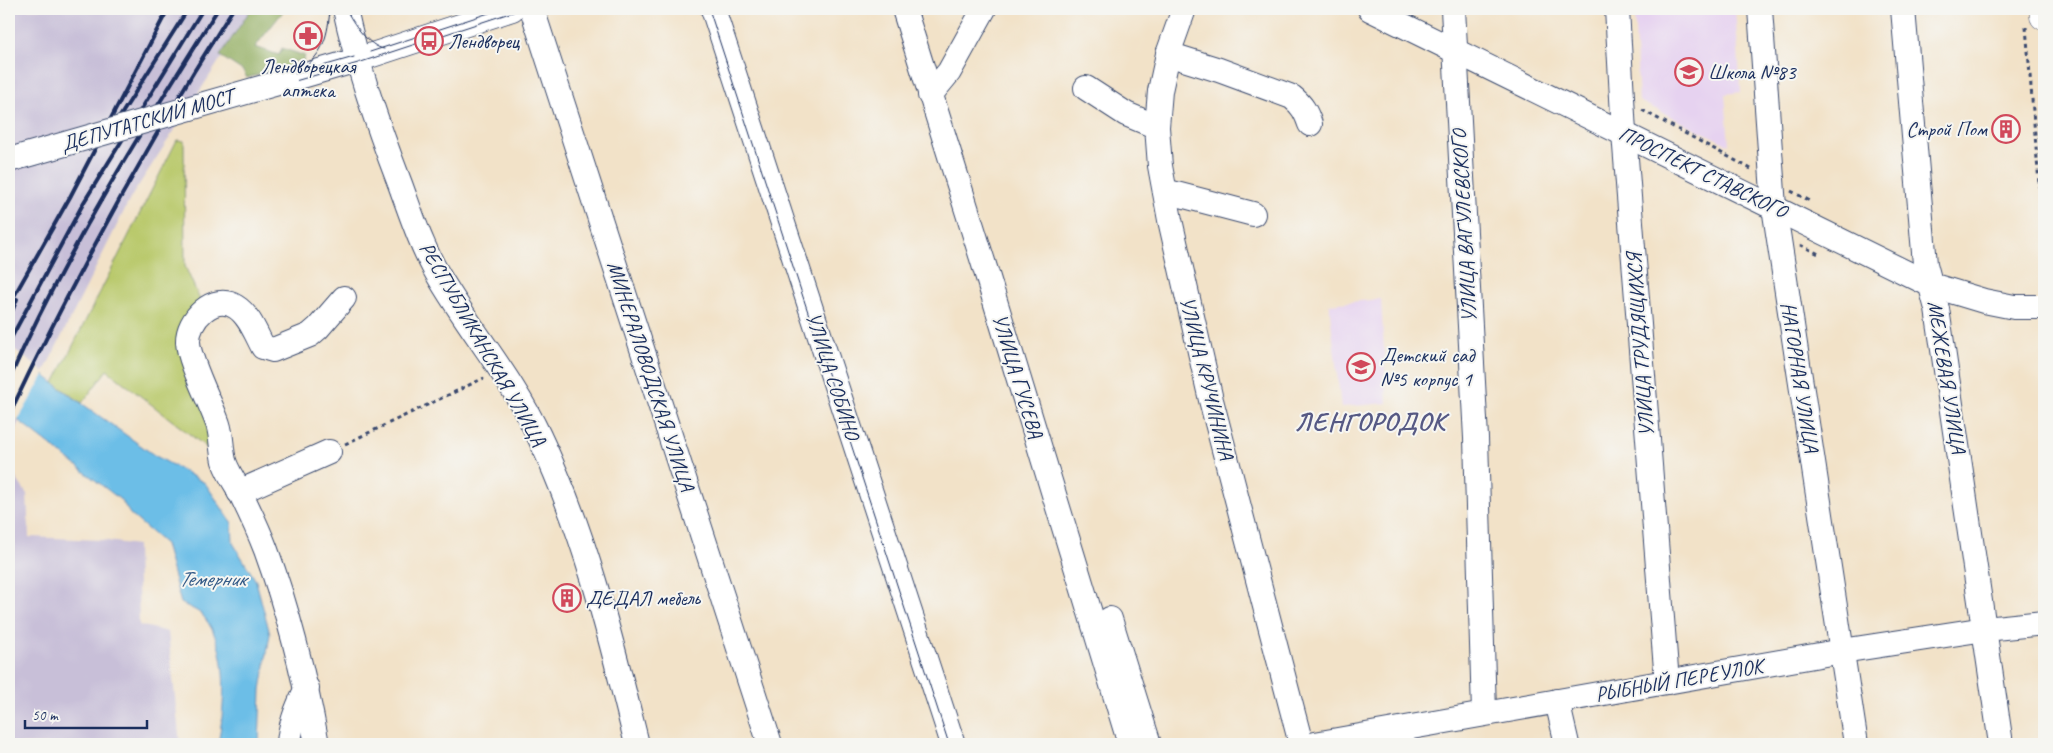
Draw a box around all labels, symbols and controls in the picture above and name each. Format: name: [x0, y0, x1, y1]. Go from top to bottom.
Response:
pharmacy icon: Лендворецкая аптека: [293, 21, 323, 51]
bus stop icon: Лендворец: [414, 26, 444, 56]
place label: Лендворец: [448, 28, 520, 54]
place label: Лендворецкая аптека: [261, 53, 357, 103]
school or university icon: Школа №83: [1674, 57, 1704, 87]
place label: Школа №83: [1708, 59, 1797, 85]
street label: ДЕПУТАТСКИЙ МОСТ: [58, 81, 241, 157]
building icon: Строй Пом: [1991, 114, 2021, 144]
place label: Строй Пом: [1906, 116, 1988, 142]
street label: ПРОСПЕКТ СТАВСКОГО: [1615, 120, 1794, 225]
street label: УЛИЦА ВАГУЛЕВСКОГО: [1446, 126, 1482, 323]
street label: РЕСПУБЛИКАНСКАЯ УЛИЦА: [414, 237, 552, 451]
street label: УЛИЦА ТРУДЯЩИХСЯ: [1620, 249, 1659, 438]
street label: МИНЕРАЛОВОДСКАЯ УЛИЦА: [602, 258, 701, 496]
street label: УЛИЦА КРУЧИНИНА: [1174, 294, 1240, 464]
street label: МЕЖЕВАЯ УЛИЦА: [1922, 299, 1972, 457]
street label: НАГОРНАЯ УЛИЦА: [1775, 300, 1825, 455]
street label: УЛИЦА СОБИНО: [800, 309, 867, 445]
street label: УЛИЦА ГУСЕВА: [987, 311, 1049, 442]
place label: Детский сад №5 корпус 1: [1380, 342, 1477, 392]
school or university icon: Детский сад №5 корпус 1: [1346, 352, 1376, 382]
district label: ЛЕНГОРОДОК: [1294, 405, 1451, 438]
water label: Темерник: [179, 565, 249, 593]
building icon: ДЕДАЛ мебель: [552, 583, 582, 613]
place label: ДЕДАЛ мебель: [586, 585, 701, 611]
street label: РЫБНЫЙ ПЕРЕУЛОК: [1593, 652, 1769, 708]
scale bar: [25, 698, 148, 730]
text: 50 m: [32, 706, 59, 725]

